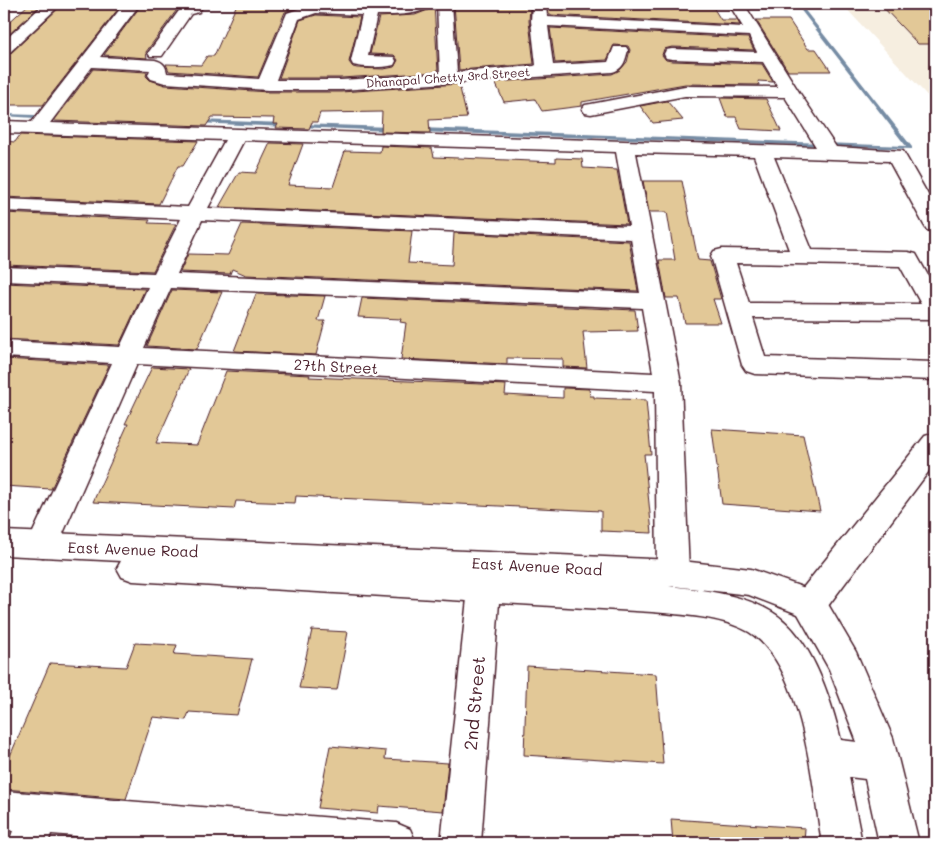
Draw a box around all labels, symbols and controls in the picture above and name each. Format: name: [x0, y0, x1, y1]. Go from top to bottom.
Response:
street label: Dhanapal Chetty 3rd Street: [365, 63, 531, 91]
street label: 27th Street: [293, 354, 379, 378]
street label: East Avenue Road: [67, 537, 199, 561]
street label: East Avenue Road: [471, 553, 603, 579]
street label: 2nd Street: [458, 655, 490, 751]

